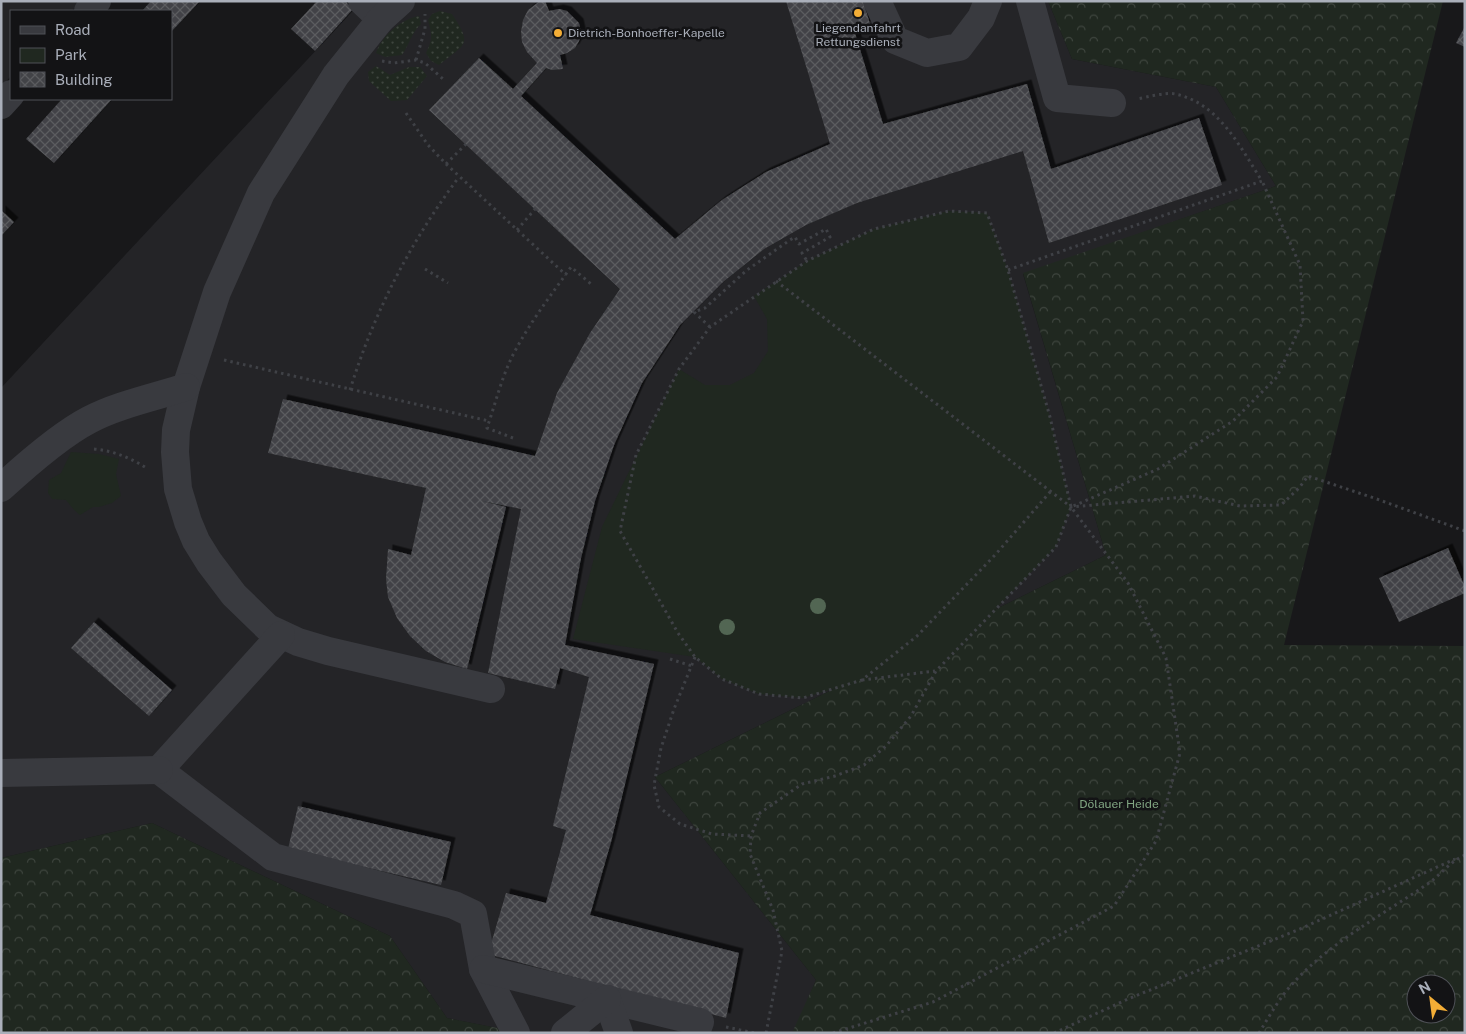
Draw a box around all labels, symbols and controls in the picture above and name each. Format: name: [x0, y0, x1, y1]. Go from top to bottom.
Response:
marker: Liegendanfahrt Rettungsdienst: [852, 7, 864, 19]
legend: [10, 10, 172, 100]
text: Road: [55, 21, 91, 38]
place label: Liegendanfahrt Rettungsdienst: [815, 21, 901, 49]
place label: Dietrich-Bonhoeffer-Kapelle: [568, 26, 725, 40]
marker: Dietrich-Bonhoeffer-Kapelle: [552, 27, 564, 39]
text: Park: [55, 46, 87, 63]
text: Building: [55, 71, 113, 88]
park label: Dölauer Heide: [1079, 797, 1159, 811]
north arrow: [1406, 974, 1456, 1024]
text: N: [1416, 978, 1433, 997]

